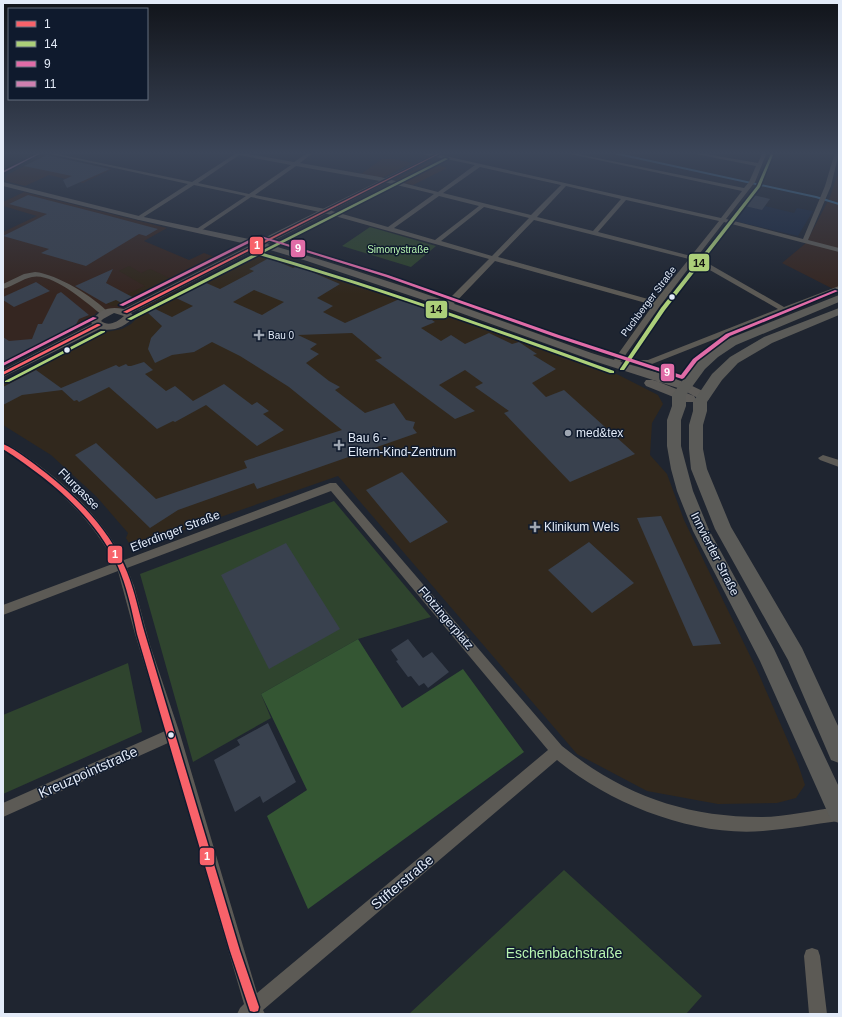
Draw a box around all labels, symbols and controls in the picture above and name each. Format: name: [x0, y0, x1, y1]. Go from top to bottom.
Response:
legend: [8, 8, 148, 100]
text: 1: [44, 17, 51, 31]
text: 14: [44, 37, 58, 51]
text: 9: [44, 57, 51, 71]
text: 11: [44, 77, 57, 91]
line badge: 1: [249, 236, 264, 255]
text: 1: [254, 239, 260, 251]
line badge: 9: [290, 239, 306, 258]
text: 9: [295, 242, 301, 254]
park label: Simonystraße: [367, 244, 429, 255]
line badge: 14: [688, 253, 710, 272]
text: 14: [693, 257, 706, 269]
street label: Puchberger Straße: [619, 264, 678, 338]
unlabelled marker: [667, 292, 677, 302]
line badge: 14: [425, 300, 448, 319]
text: 14: [430, 303, 443, 315]
marker: Bau 0: [253, 329, 265, 341]
place label: Bau 0: [268, 330, 295, 341]
unlabelled marker: [62, 345, 72, 355]
line badge: 9: [660, 363, 675, 382]
text: 9: [664, 366, 670, 378]
place label: med&tex: [576, 426, 623, 440]
marker: med&tex: [563, 428, 573, 438]
place label: Bau 6 - Eltern-Kind-Zentrum: [348, 431, 456, 459]
marker: Bau 6 - Eltern-Kind-Zentrum: [333, 439, 345, 451]
street label: Flurgasse: [55, 465, 103, 513]
street label: Eferdinger Straße: [128, 507, 222, 555]
street label: Innviertler Straße: [688, 510, 742, 598]
place label: Klinikum Wels: [544, 520, 619, 534]
marker: Klinikum Wels: [529, 521, 541, 533]
line badge: 1: [107, 545, 123, 564]
text: 1: [112, 548, 118, 560]
street label: Flotzingerplatz: [416, 584, 476, 652]
unlabelled marker: [166, 730, 176, 740]
street label: Kreuzpointstraße: [36, 743, 140, 801]
line badge: 1: [199, 847, 215, 866]
text: 1: [204, 850, 210, 862]
street label: Stifterstraße: [368, 851, 437, 913]
park label: Eschenbachstraße: [506, 945, 623, 961]

